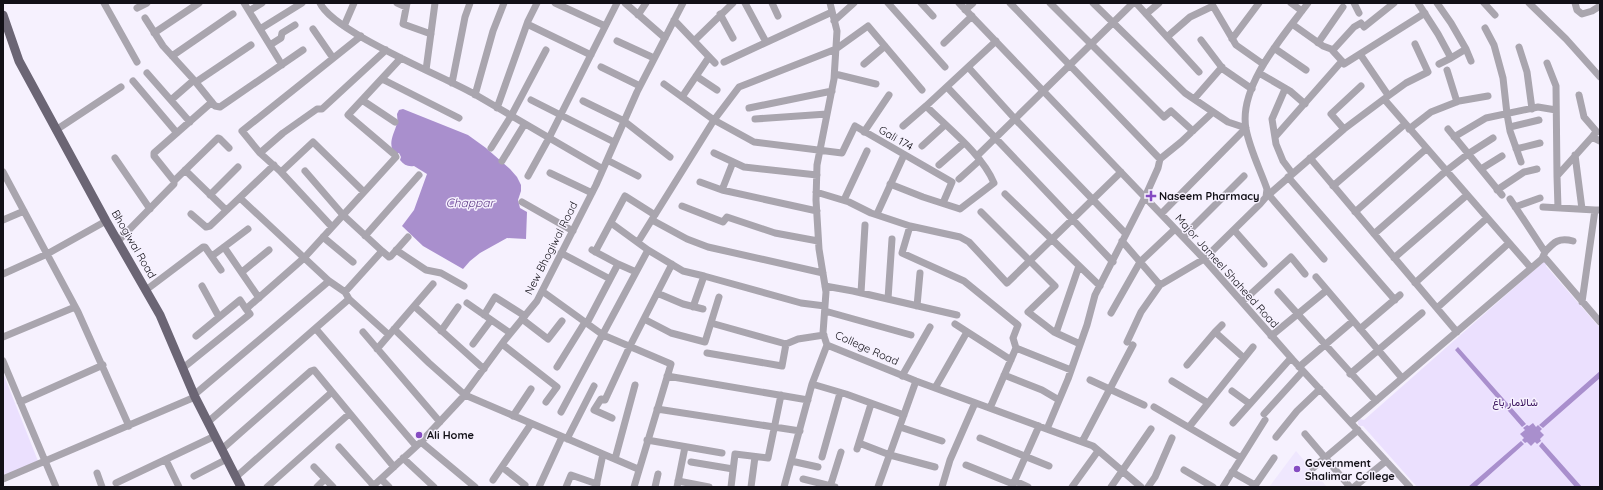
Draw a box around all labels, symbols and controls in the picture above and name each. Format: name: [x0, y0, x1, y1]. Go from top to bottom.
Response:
street label: Gali 174: [876, 123, 916, 154]
place label: Naseem Pharmacy: [1159, 189, 1259, 203]
marker: Naseem Pharmacy: [1146, 191, 1156, 201]
water label: Chappar: [446, 195, 496, 210]
street label: New Bhogiwal Road: [521, 199, 581, 297]
street label: Bhogiwal Road: [109, 207, 159, 281]
street label: Major Jameel Shaheed Road: [1172, 211, 1282, 331]
street label: College Road: [833, 328, 901, 368]
park label: شالامار باغ: [1492, 395, 1538, 410]
place label: Ali Home: [427, 428, 475, 442]
marker: Ali Home: [414, 430, 424, 440]
place label: Government Shalimar College: [1305, 456, 1395, 483]
marker: Government Shalimar College: [1292, 464, 1302, 474]

